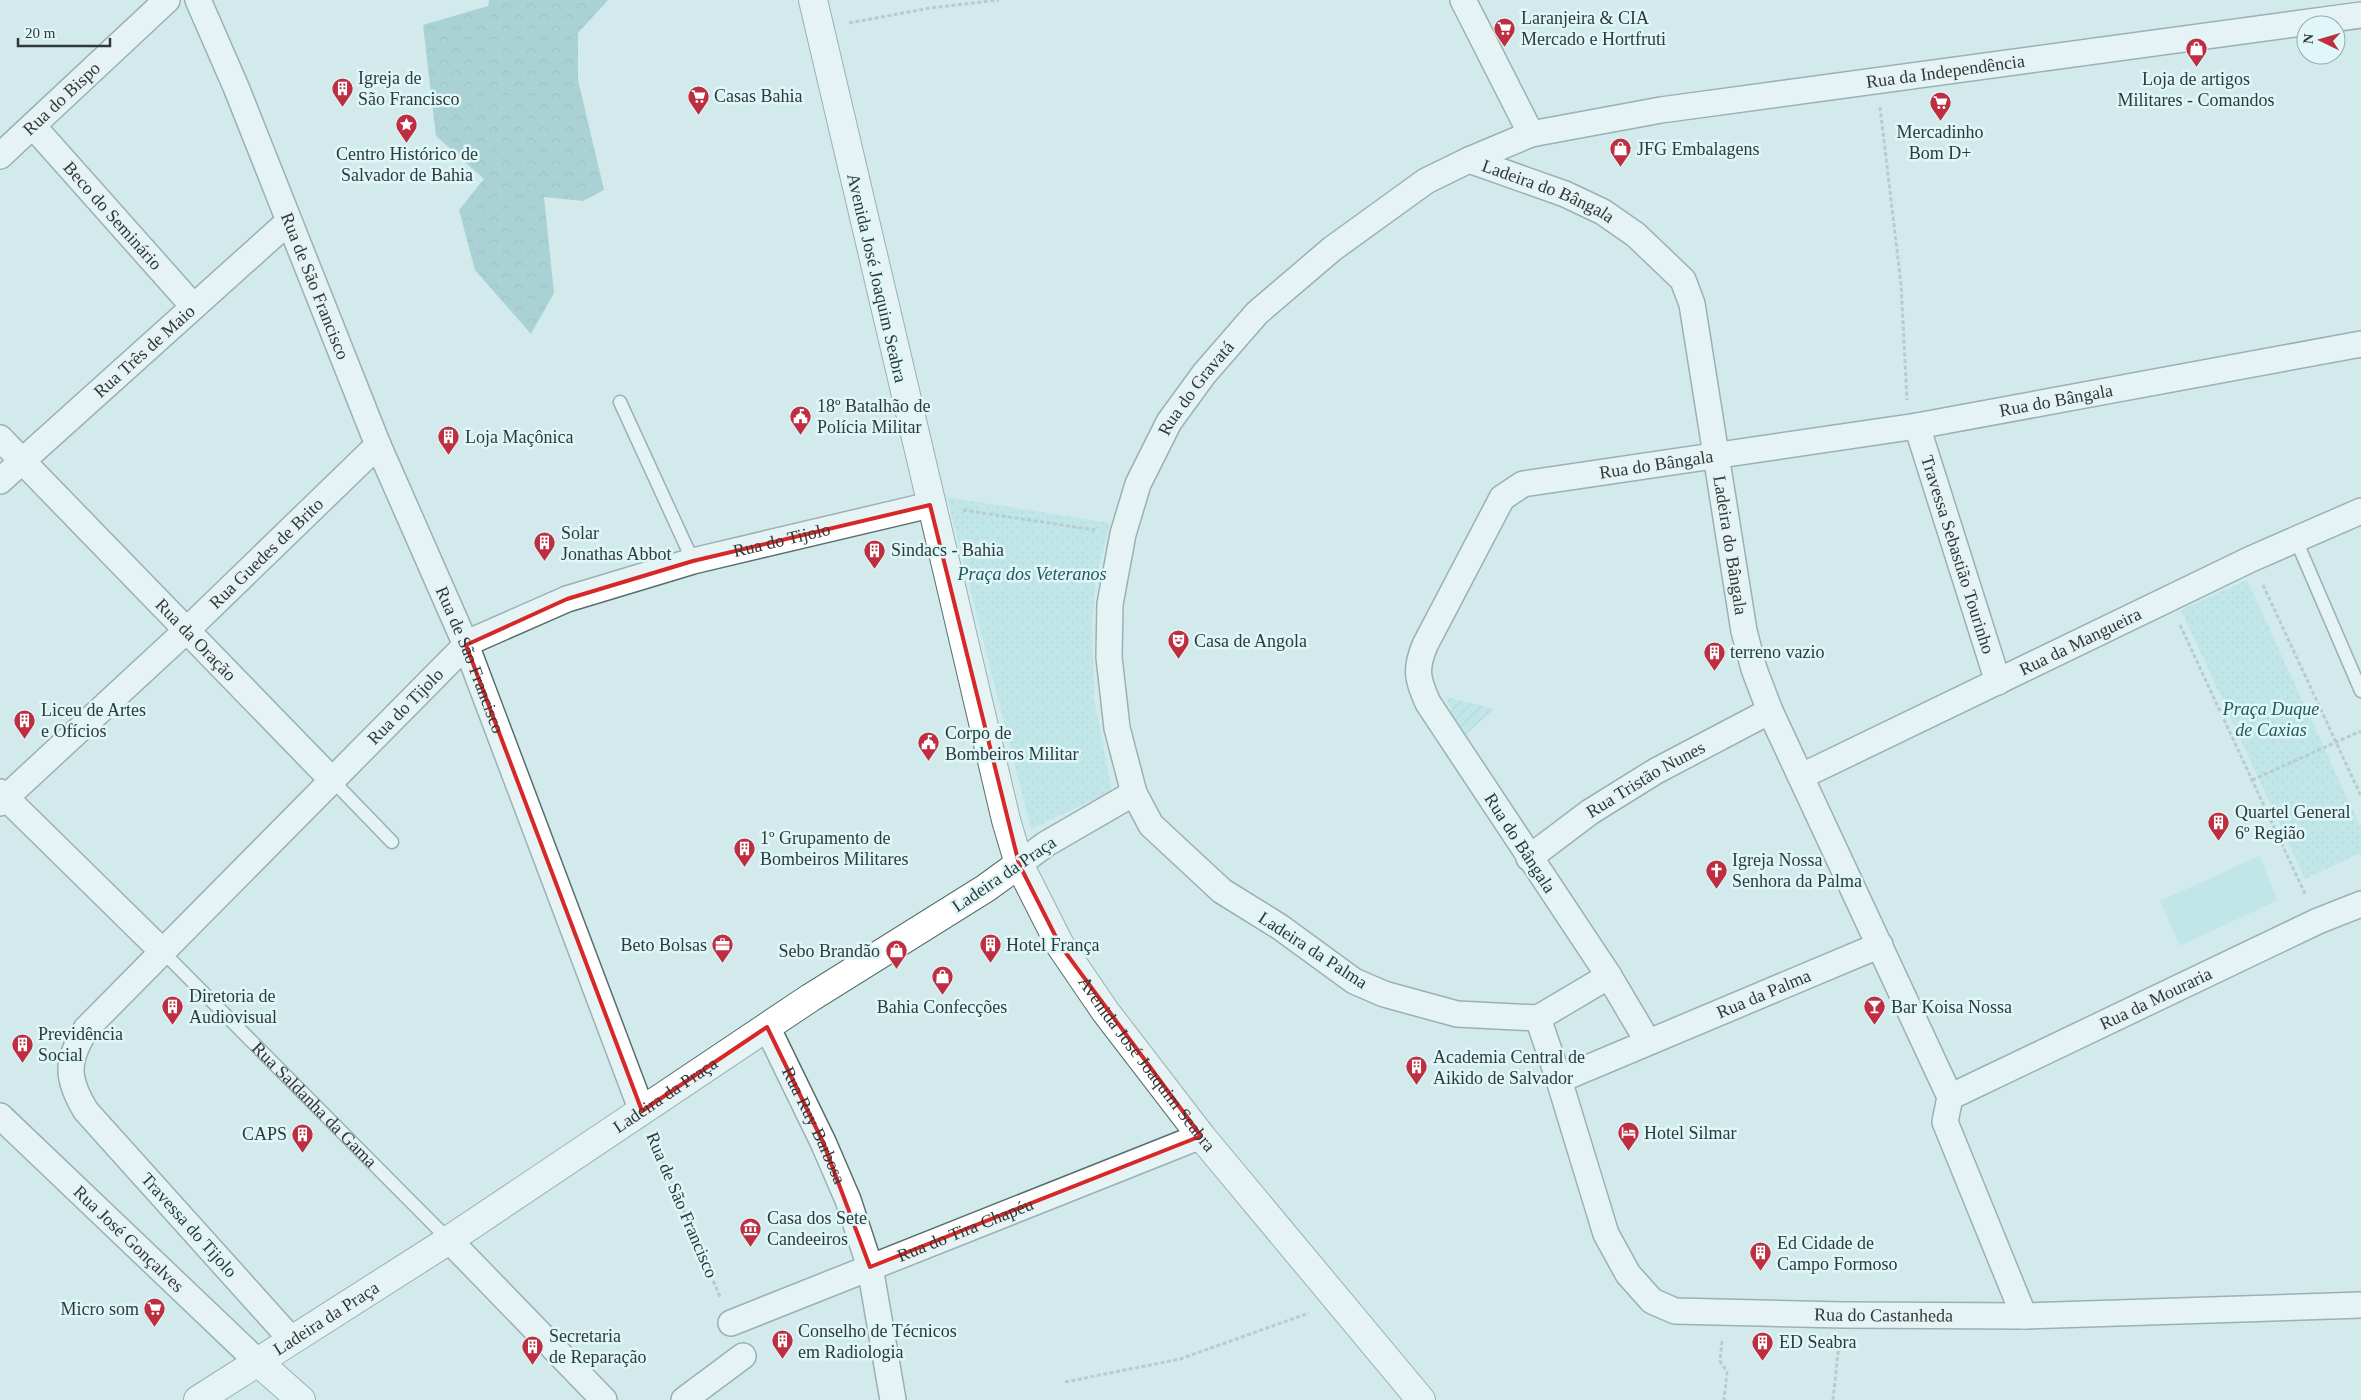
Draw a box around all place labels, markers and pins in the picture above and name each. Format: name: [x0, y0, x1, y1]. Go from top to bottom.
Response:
place label: Laranjeira & CIA Mercado e Hortfruti: [1521, 8, 1666, 49]
supermarket icon: Laranjeira & CIA Mercado e Hortfruti: [1493, 16, 1517, 47]
shop icon: Loja de artigos Militares - Comandos: [2184, 37, 2208, 68]
place label: Igreja de São Francisco: [358, 68, 459, 109]
place label: Loja de artigos Militares - Comandos: [2118, 69, 2274, 110]
building icon: Igreja de São Francisco: [330, 76, 354, 107]
supermarket icon: Casas Bahia: [686, 84, 710, 115]
place label: Casas Bahia: [714, 86, 802, 106]
supermarket icon: Mercadinho Bom D+: [1928, 90, 1952, 121]
place icon: Centro Histórico de Salvador de Bahia: [395, 112, 419, 143]
place label: Mercadinho Bom D+: [1897, 122, 1983, 163]
shop icon: JFG Embalagens: [1609, 137, 1633, 168]
place label: JFG Embalagens: [1637, 139, 1759, 159]
place label: Centro Histórico de Salvador de Bahia: [336, 144, 478, 185]
place label: 18º Batalhão de Polícia Militar: [817, 396, 931, 437]
public building icon: 18º Batalhão de Polícia Militar: [789, 404, 813, 435]
building icon: Loja Maçônica: [437, 425, 461, 456]
place label: Loja Maçônica: [465, 427, 573, 447]
place label: Solar Jonathas Abbot: [561, 523, 672, 564]
building icon: Solar Jonathas Abbot: [533, 531, 557, 562]
building icon: Sindacs - Bahia: [863, 538, 887, 569]
place label: Sindacs - Bahia: [891, 540, 1004, 560]
theatre icon: Casa de Angola: [1166, 629, 1190, 660]
place label: Casa de Angola: [1194, 631, 1307, 651]
building icon: terreno vazio: [1702, 640, 1726, 671]
place label: terreno vazio: [1730, 642, 1824, 662]
place label: Liceu de Artes e Ofícios: [41, 700, 146, 741]
building icon: Liceu de Artes e Ofícios: [13, 708, 37, 739]
place label: Corpo de Bombeiros Militar: [945, 723, 1079, 764]
public building icon: Corpo de Bombeiros Militar: [917, 731, 941, 762]
place label: Quartel General 6º Região: [2235, 802, 2350, 843]
building icon: Quartel General 6º Região: [2207, 810, 2231, 841]
place label: 1º Grupamento de Bombeiros Militares: [760, 828, 908, 869]
building icon: 1º Grupamento de Bombeiros Militares: [732, 836, 756, 867]
place label: Igreja Nossa Senhora da Palma: [1732, 850, 1862, 891]
church icon: Igreja Nossa Senhora da Palma: [1704, 858, 1728, 889]
office icon: Beto Bolsas: [711, 933, 735, 964]
building icon: Hotel França: [978, 933, 1002, 964]
place label: Beto Bolsas: [620, 935, 707, 955]
place label: Hotel França: [1006, 935, 1099, 955]
shop icon: Sebo Brandão: [884, 939, 908, 970]
place label: Sebo Brandão: [779, 941, 880, 961]
shop icon: Bahia Confecções: [930, 965, 954, 996]
place label: Diretoria de Audiovisual: [189, 986, 277, 1027]
building icon: Diretoria de Audiovisual: [161, 994, 185, 1025]
bar icon: Bar Koisa Nossa: [1863, 995, 1887, 1026]
place label: Bahia Confecções: [877, 997, 1007, 1017]
place label: Bar Koisa Nossa: [1891, 997, 2012, 1017]
place label: Previdência Social: [38, 1024, 123, 1065]
building icon: Previdência Social: [10, 1032, 34, 1063]
place label: Academia Central de Aikido de Salvador: [1433, 1047, 1585, 1088]
building icon: Academia Central de Aikido de Salvador: [1405, 1055, 1429, 1086]
hotel icon: Hotel Silmar: [1616, 1121, 1640, 1152]
building icon: CAPS: [291, 1122, 315, 1153]
place label: Hotel Silmar: [1644, 1123, 1737, 1143]
place label: CAPS: [242, 1124, 287, 1144]
place label: Casa dos Sete Candeeiros: [767, 1208, 867, 1249]
museum icon: Casa dos Sete Candeeiros: [739, 1216, 763, 1247]
place label: Ed Cidade de Campo Formoso: [1777, 1233, 1898, 1274]
building icon: Ed Cidade de Campo Formoso: [1749, 1241, 1773, 1272]
supermarket icon: Micro som: [143, 1297, 167, 1328]
place label: Micro som: [61, 1299, 139, 1319]
place label: Conselho de Técnicos em Radiologia: [798, 1321, 957, 1362]
place label: Secretaria de Reparação: [549, 1326, 646, 1367]
building icon: Conselho de Técnicos em Radiologia: [770, 1329, 794, 1360]
building icon: ED Seabra: [1751, 1330, 1775, 1361]
place label: ED Seabra: [1779, 1332, 1856, 1352]
building icon: Secretaria de Reparação: [521, 1334, 545, 1365]

